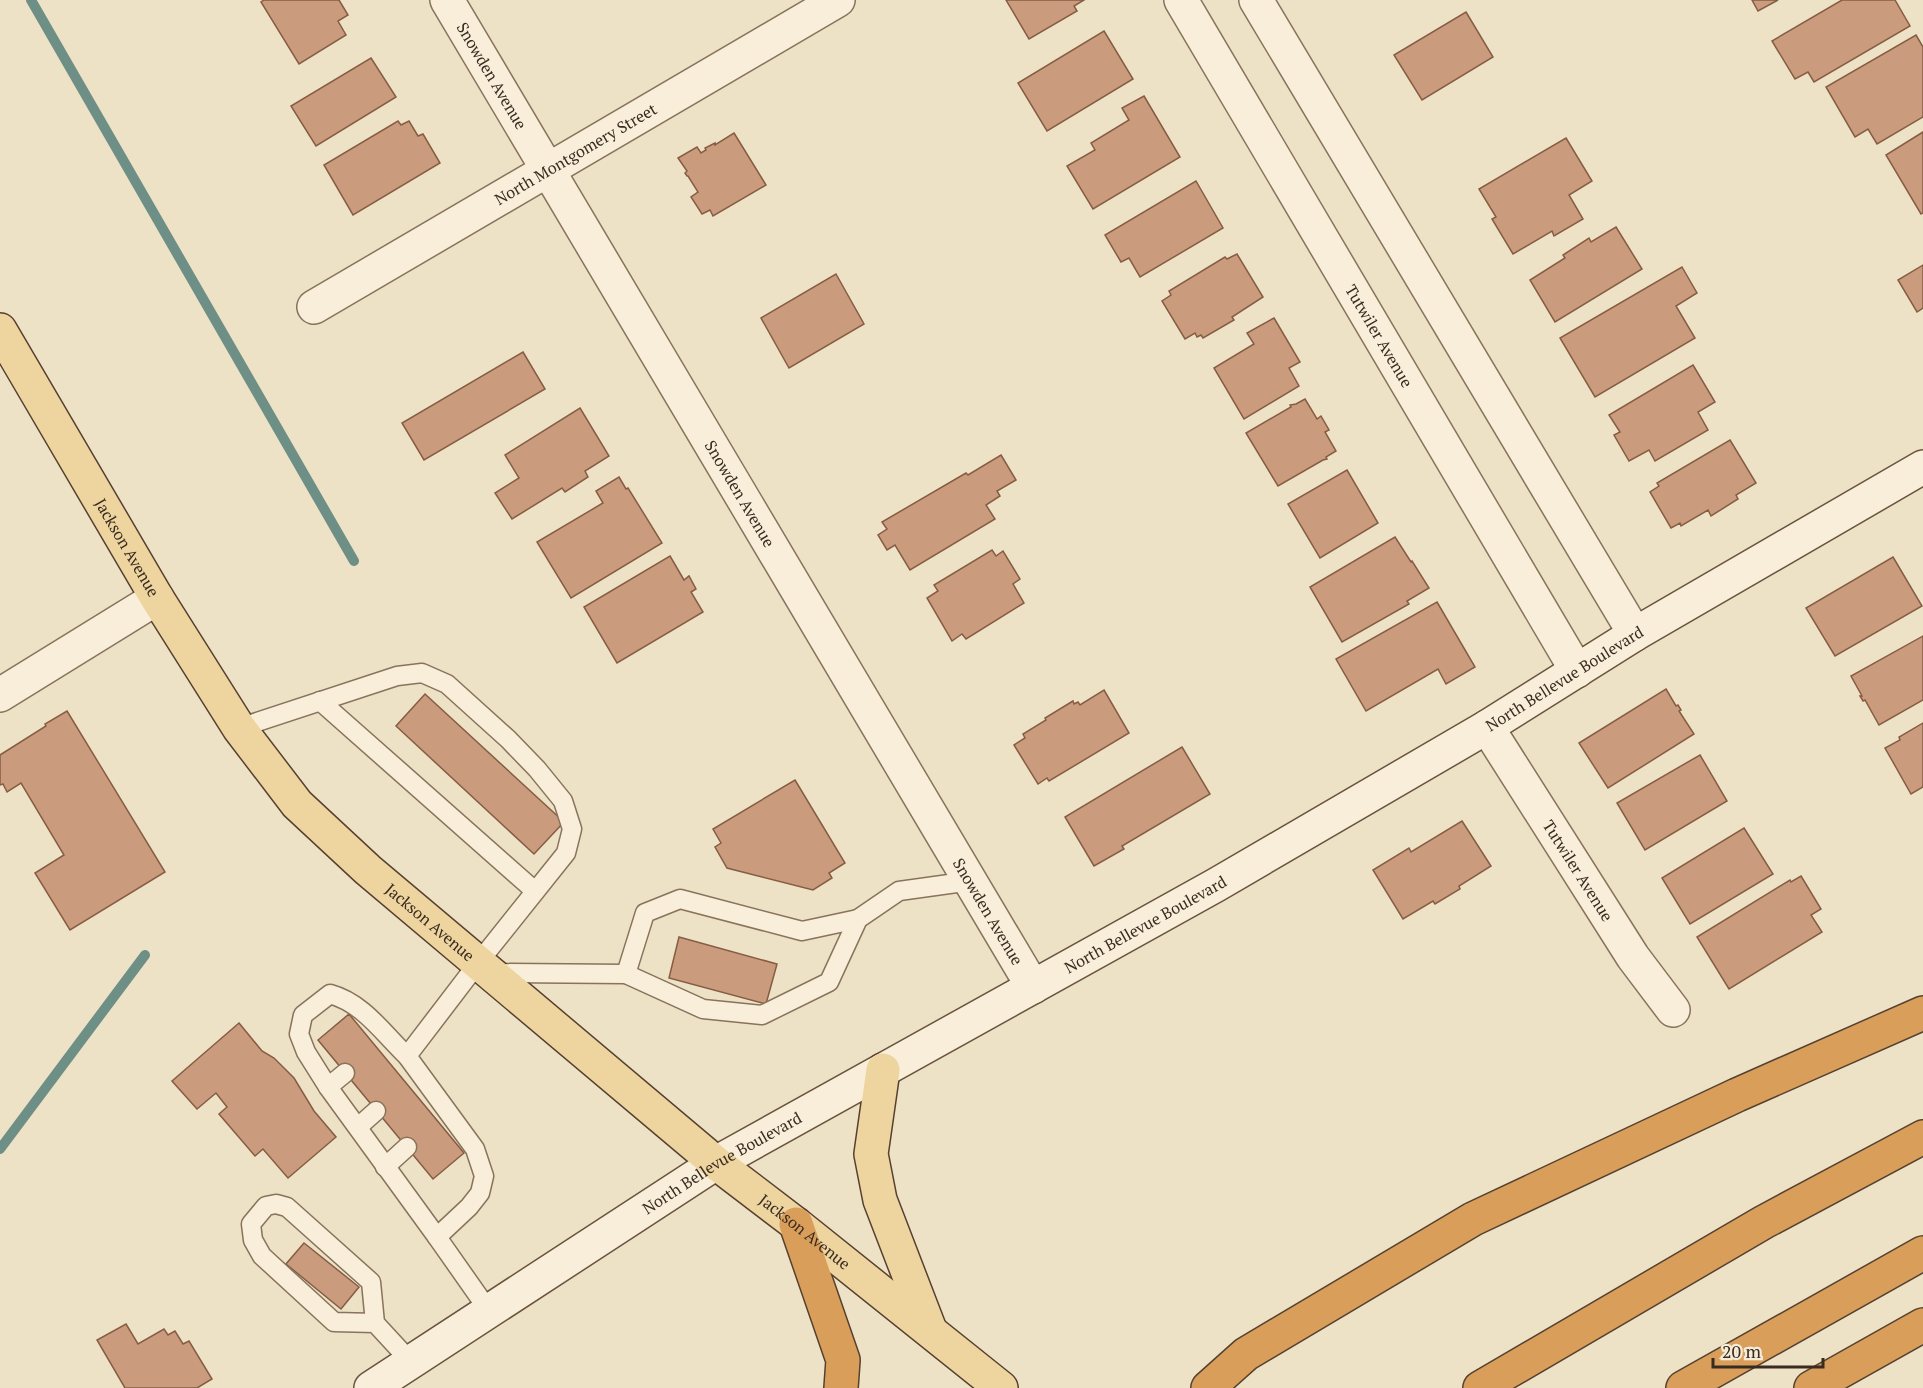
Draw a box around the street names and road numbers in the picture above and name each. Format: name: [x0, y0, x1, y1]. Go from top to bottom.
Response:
street label: Snowden Avenue: [452, 18, 532, 133]
street label: North Montgomery Street: [490, 98, 661, 210]
street label: Tutwiler Avenue: [1340, 280, 1418, 391]
street label: Snowden Avenue: [700, 436, 780, 551]
street label: Jackson Avenue: [90, 494, 165, 601]
street label: North Bellevue Boulevard: [1481, 621, 1647, 736]
street label: Tutwiler Avenue: [1538, 816, 1619, 925]
street label: Snowden Avenue: [948, 854, 1028, 969]
street label: North Bellevue Boulevard: [1060, 870, 1230, 978]
street label: Jackson Avenue: [381, 878, 479, 966]
street label: North Bellevue Boulevard: [638, 1107, 806, 1219]
street label: Jackson Avenue: [755, 1189, 855, 1274]

